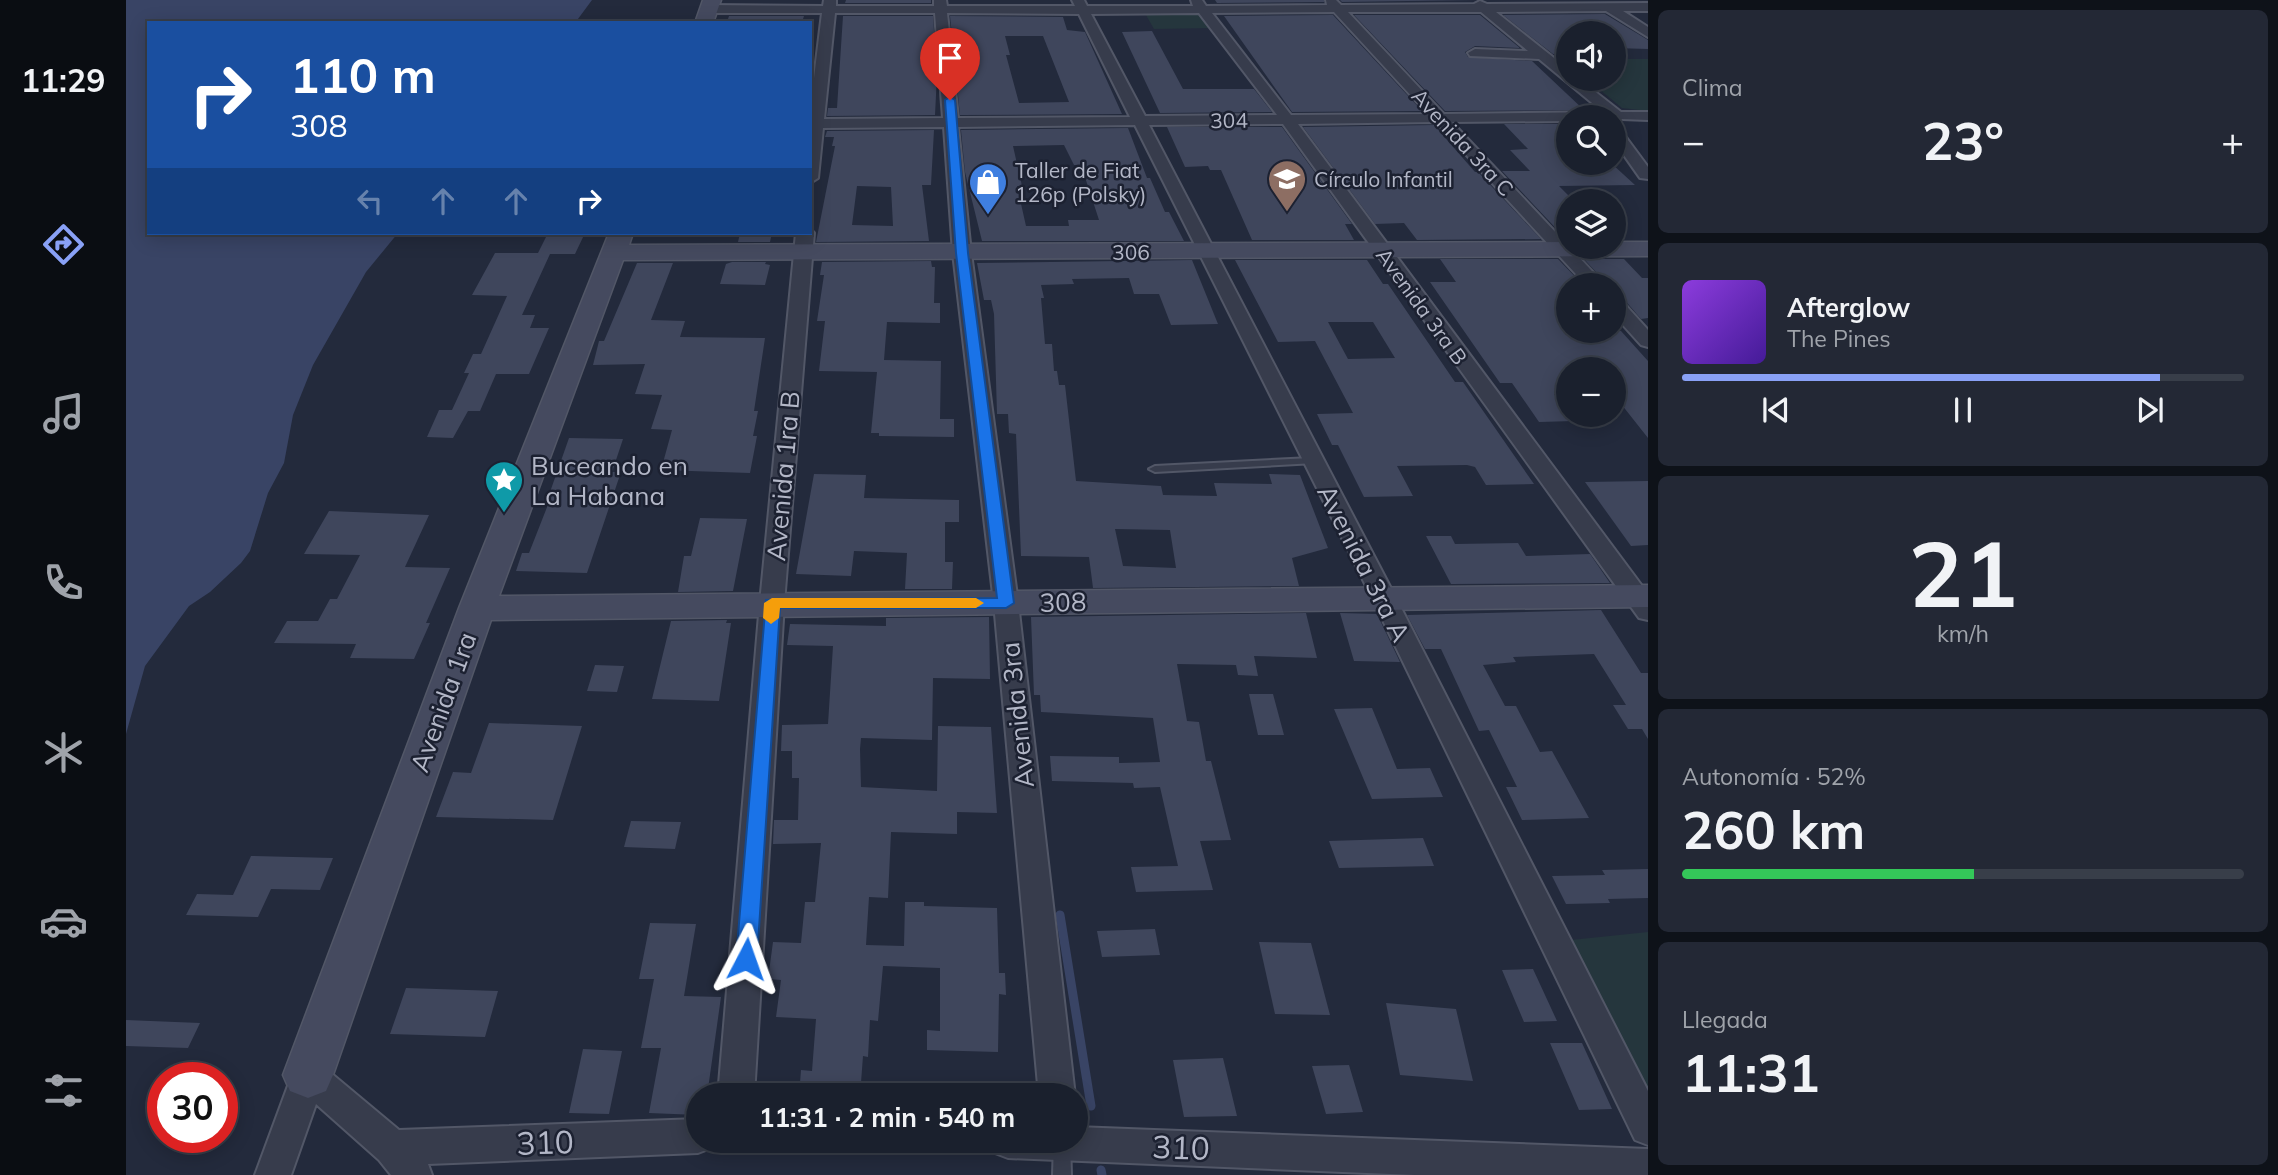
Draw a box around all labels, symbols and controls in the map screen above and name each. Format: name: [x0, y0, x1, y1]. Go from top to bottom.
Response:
map controls: [1556, 21, 1626, 427]
button: sound: [1556, 21, 1626, 91]
pin: [920, 28, 980, 100]
icon: arrive: [931, 39, 969, 77]
text: 110 m: [290, 44, 436, 105]
icon: right: [175, 49, 266, 140]
text: 11:29: [21, 60, 105, 100]
text: Clima: [1682, 73, 1743, 102]
street label: Avenida 3ra C: [1406, 83, 1520, 201]
text: 308: [290, 105, 348, 145]
button: search: [1556, 105, 1626, 175]
street label: 304: [1210, 107, 1249, 133]
text: 23°: [1922, 108, 2004, 173]
text: −: [1682, 117, 1705, 165]
text: +: [2221, 117, 2244, 165]
place label: Taller de Fiat 126p (Polsky): [1015, 157, 1146, 207]
school or university icon: Círculo Infantil: [1266, 158, 1308, 213]
shop icon: Taller de Fiat 126p (Polsky): [967, 161, 1009, 216]
place label: Círculo Infantil: [1314, 166, 1453, 192]
icon: left: [351, 182, 389, 220]
icon: ahead: [424, 182, 462, 220]
icon: ahead: [497, 182, 535, 220]
icon: right: [570, 182, 608, 220]
button: layers: [1556, 189, 1626, 259]
icon: directions: [39, 220, 88, 269]
street label: 306: [1112, 239, 1150, 265]
street label: Avenida 3ra B: [1371, 243, 1473, 369]
button: +: [1556, 273, 1626, 343]
text: Afterglow: [1787, 291, 1910, 324]
text: The Pines: [1787, 324, 1891, 353]
button: −: [1556, 357, 1626, 427]
icon: music: [39, 389, 88, 438]
street label: Avenida 1ra B: [759, 390, 807, 562]
icon: previous: [1757, 391, 1795, 429]
icon: pause: [1944, 391, 1982, 429]
icon: next: [2131, 391, 2169, 429]
place label: Buceando en La Habana: [531, 449, 688, 512]
place icon: Buceando en La Habana: [483, 459, 525, 514]
street label: Avenida 3ra A: [1310, 479, 1418, 647]
text: 21: [1908, 516, 2018, 630]
icon: phone: [39, 558, 88, 607]
street label: 308: [1039, 585, 1087, 619]
text: km/h: [1937, 619, 1989, 648]
street label: Avenida 1ra: [403, 628, 483, 776]
street label: Avenida 3ra: [993, 641, 1041, 789]
icon: climate: [39, 728, 88, 777]
text: Autonomía · 52%: [1682, 762, 1866, 791]
text: 260 km: [1682, 797, 1865, 862]
icon: car: [39, 897, 88, 946]
position arrow: [709, 922, 783, 996]
text: Llegada: [1682, 1005, 1768, 1034]
text: 11:31: [1682, 1040, 1820, 1105]
speed limit sign: 30: [147, 1062, 238, 1153]
icon: filters: [39, 1066, 88, 1115]
text: 11:31 · 2 min · 540 m: [759, 1101, 1015, 1134]
street label: 310: [516, 1121, 574, 1163]
street label: 310: [1152, 1126, 1210, 1168]

